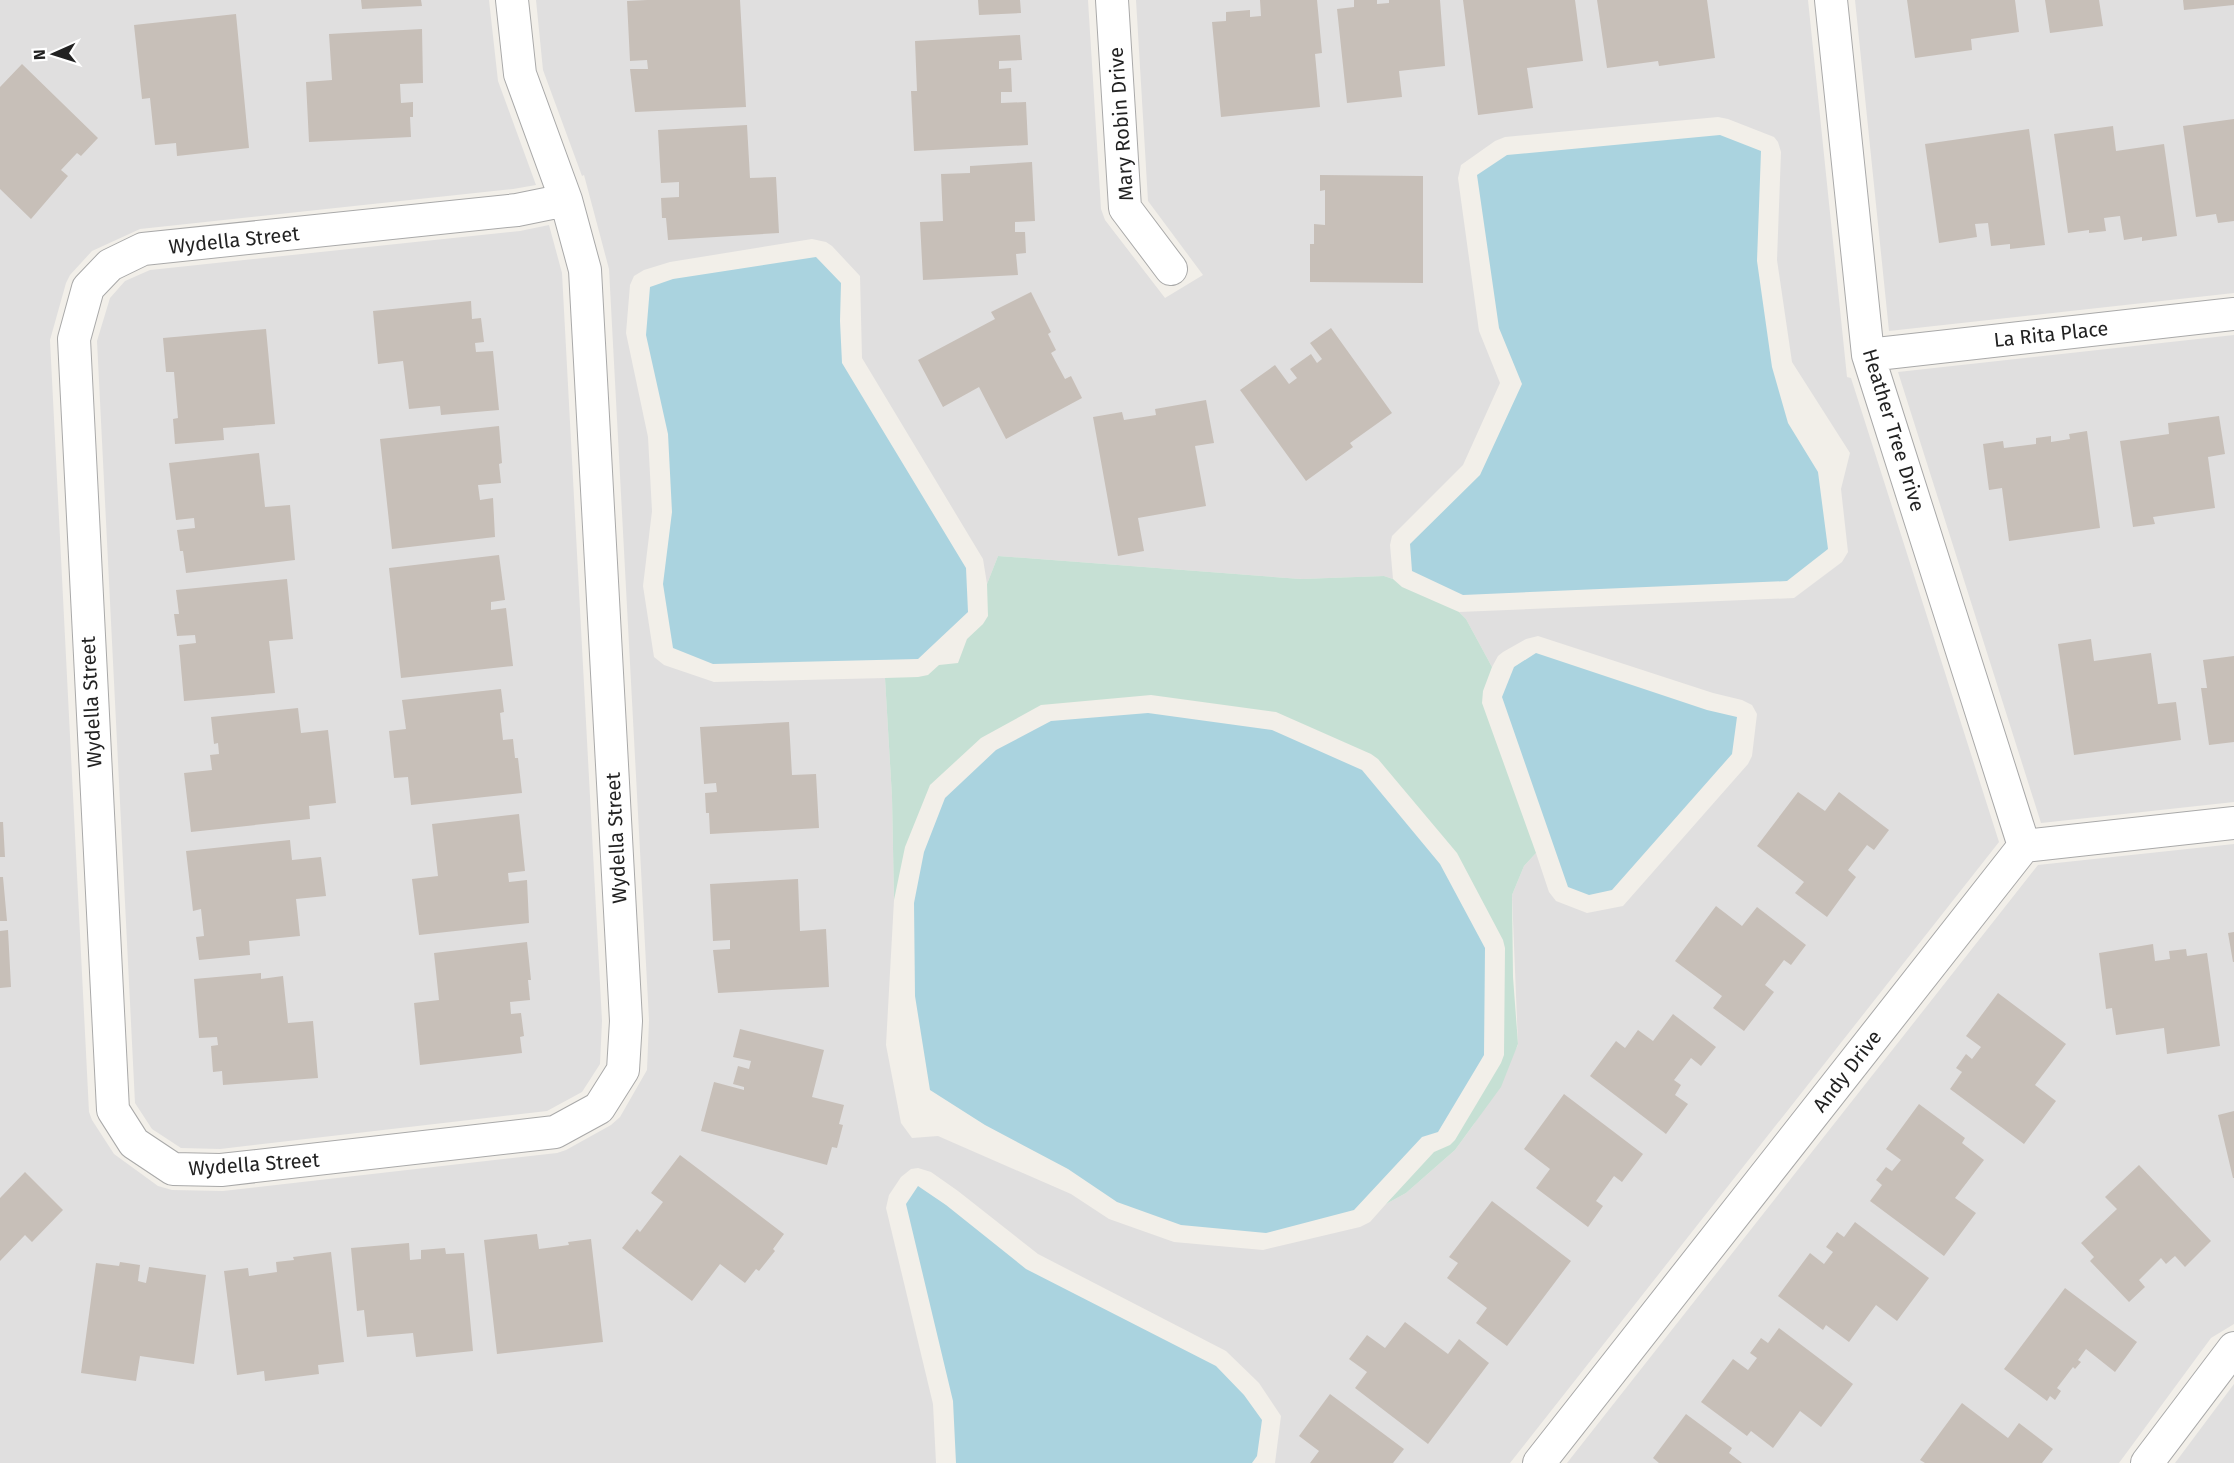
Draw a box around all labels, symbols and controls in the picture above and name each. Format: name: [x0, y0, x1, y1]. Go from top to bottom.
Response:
north arrow: [24, 24, 84, 84]
street label: Mary Robin Drive: [1104, 46, 1138, 202]
text: N: [30, 49, 49, 61]
street label: Wydella Street: [168, 221, 301, 259]
street label: La Rita Place: [1993, 316, 2109, 352]
street label: Heather Tree Drive: [1858, 346, 1930, 514]
street label: Wydella Street: [76, 635, 106, 768]
street label: Wydella Street: [601, 771, 631, 904]
street label: Andy Drive: [1808, 1025, 1886, 1117]
street label: Wydella Street: [188, 1147, 321, 1181]

